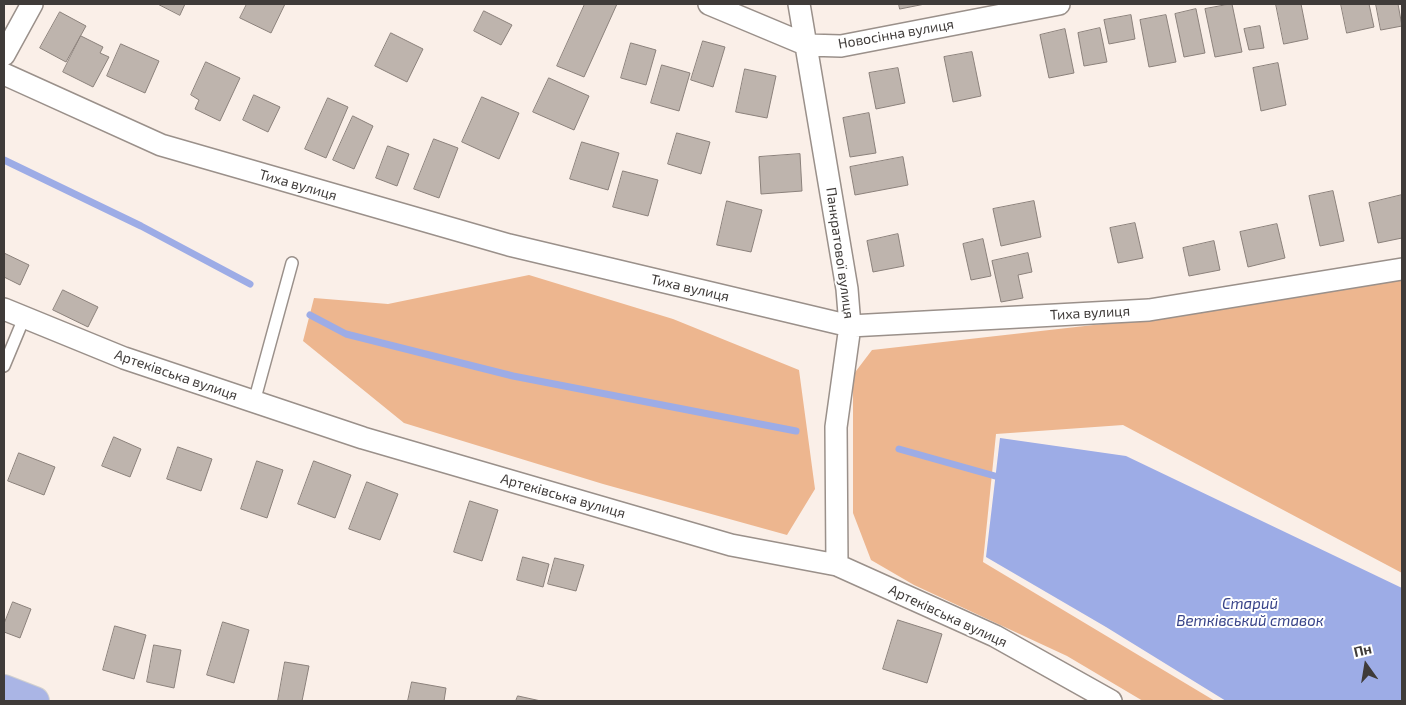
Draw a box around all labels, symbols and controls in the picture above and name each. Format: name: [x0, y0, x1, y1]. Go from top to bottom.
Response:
street label: Новосінна вулиця: [837, 16, 955, 52]
street label: Тиха вулиця: [257, 166, 339, 204]
street label: Панкратової вулиця: [822, 186, 858, 320]
street label: Тиха вулиця: [649, 271, 731, 305]
street label: Тиха вулиця: [1050, 303, 1130, 323]
street label: Артеківська вулиця: [112, 346, 240, 404]
street label: Артеківська вулиця: [499, 470, 627, 522]
street label: Артеківська вулиця: [886, 581, 1010, 651]
water label: Старий Ветківський ставок: [1176, 595, 1324, 630]
north arrow: [1341, 640, 1391, 690]
text: Пн: [1352, 640, 1373, 660]

